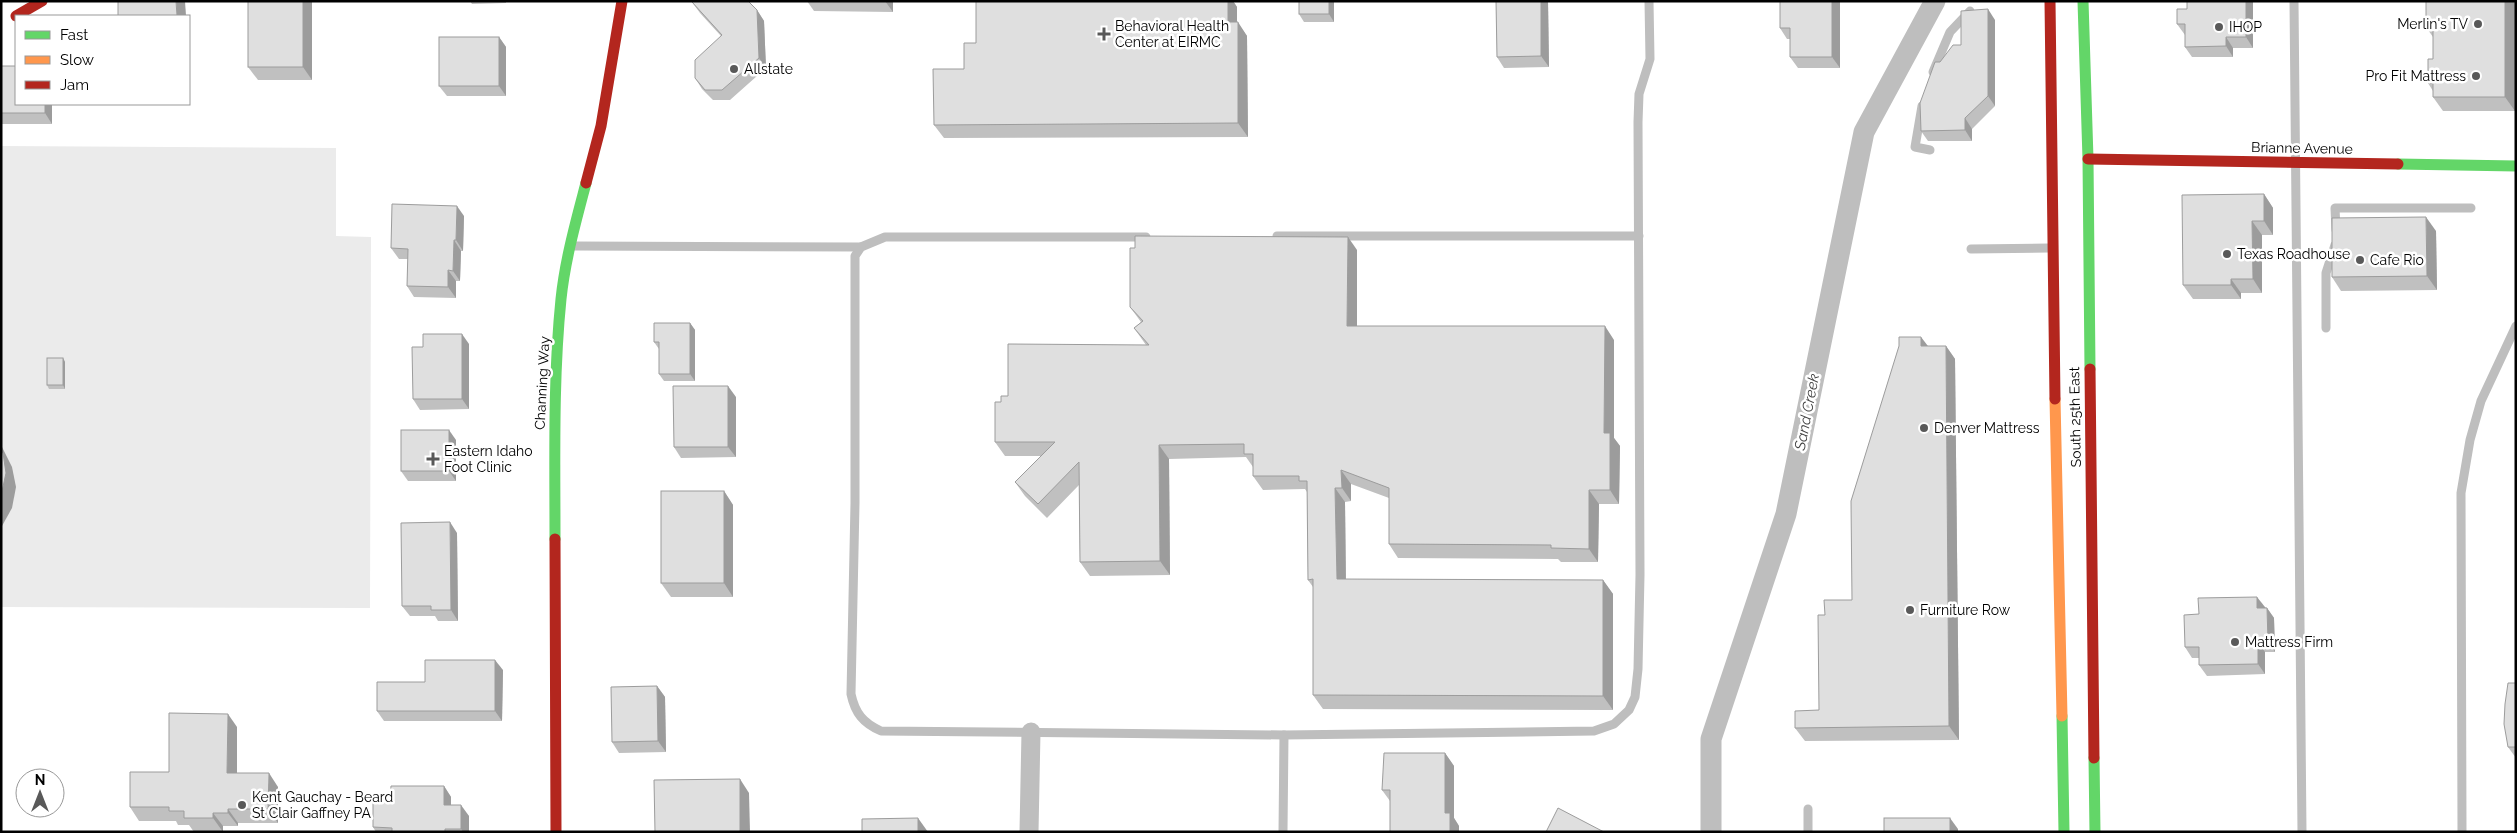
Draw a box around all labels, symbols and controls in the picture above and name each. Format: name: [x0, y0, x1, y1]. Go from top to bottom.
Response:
legend: [15, 15, 190, 105]
place label: Merlin's TV: [2397, 16, 2468, 32]
place label: Behavioral Health Center at EIRMC: [1115, 18, 1229, 50]
marker: Merlin's TV: [2472, 18, 2484, 30]
place label: IHOP: [2229, 19, 2262, 35]
marker: IHOP: [2213, 21, 2225, 33]
text: Fast: [60, 26, 88, 44]
marker: Behavioral Health Center at EIRMC: [1097, 27, 1111, 41]
text: Slow: [60, 51, 94, 69]
place label: Allstate: [744, 61, 793, 77]
marker: Allstate: [728, 63, 740, 75]
place label: Pro Fit Mattress: [2366, 68, 2466, 84]
marker: Pro Fit Mattress: [2470, 70, 2482, 82]
text: Jam: [60, 76, 89, 94]
street label: Brianne Avenue: [2251, 139, 2353, 157]
place label: Texas Roadhouse: [2237, 246, 2350, 262]
marker: Texas Roadhouse: [2221, 248, 2233, 260]
place label: Cafe Rio: [2370, 252, 2424, 268]
marker: Cafe Rio: [2354, 254, 2366, 266]
street label: Channing Way: [532, 335, 552, 430]
street label: South 25th East: [2066, 366, 2084, 467]
water label: Sand Creek: [1791, 372, 1823, 453]
place label: Denver Mattress: [1934, 420, 2040, 436]
marker: Denver Mattress: [1918, 422, 1930, 434]
place label: Eastern Idaho Foot Clinic: [444, 443, 533, 475]
marker: Eastern Idaho Foot Clinic: [426, 452, 440, 466]
place label: Furniture Row: [1920, 602, 2011, 618]
marker: Furniture Row: [1904, 604, 1916, 616]
place label: Mattress Firm: [2245, 634, 2333, 650]
marker: Mattress Firm: [2229, 636, 2241, 648]
north arrow: [15, 768, 65, 818]
text: N: [35, 772, 45, 788]
place label: Kent Gauchay - Beard St Clair Gaffney PA: [252, 789, 393, 821]
marker: Kent Gauchay - Beard St Clair Gaffney PA: [236, 799, 248, 811]

